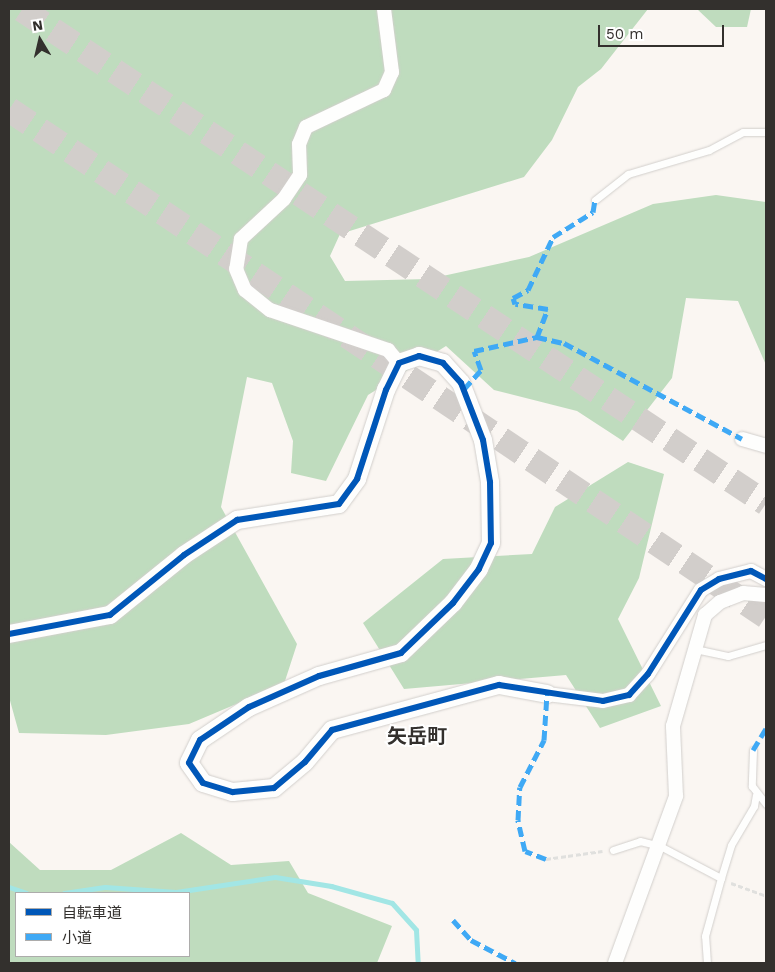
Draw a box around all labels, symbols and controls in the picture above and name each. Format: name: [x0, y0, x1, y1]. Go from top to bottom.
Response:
north arrow: [15, 15, 65, 65]
scale bar: [600, 15, 726, 47]
text: N: [31, 16, 44, 34]
text: 50 m: [606, 25, 643, 43]
district label: 矢岳町: [387, 724, 447, 748]
legend: [15, 892, 190, 957]
text: 自転車道: [62, 904, 122, 922]
text: 小道: [62, 929, 92, 947]

